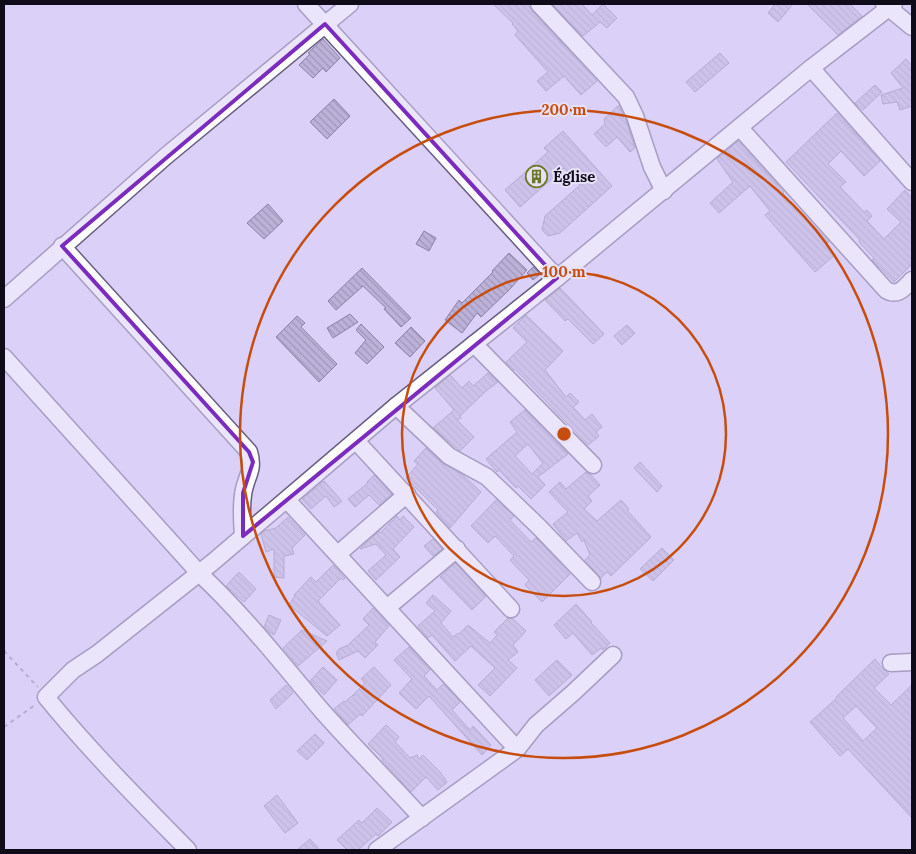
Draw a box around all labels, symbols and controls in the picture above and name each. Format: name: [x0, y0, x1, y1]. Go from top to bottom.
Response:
text: 200 m: [542, 100, 587, 119]
building icon: Église: [525, 165, 549, 189]
place label: Église: [553, 167, 595, 186]
text: 100 m: [543, 262, 586, 281]
centre of rings: [555, 425, 573, 443]

